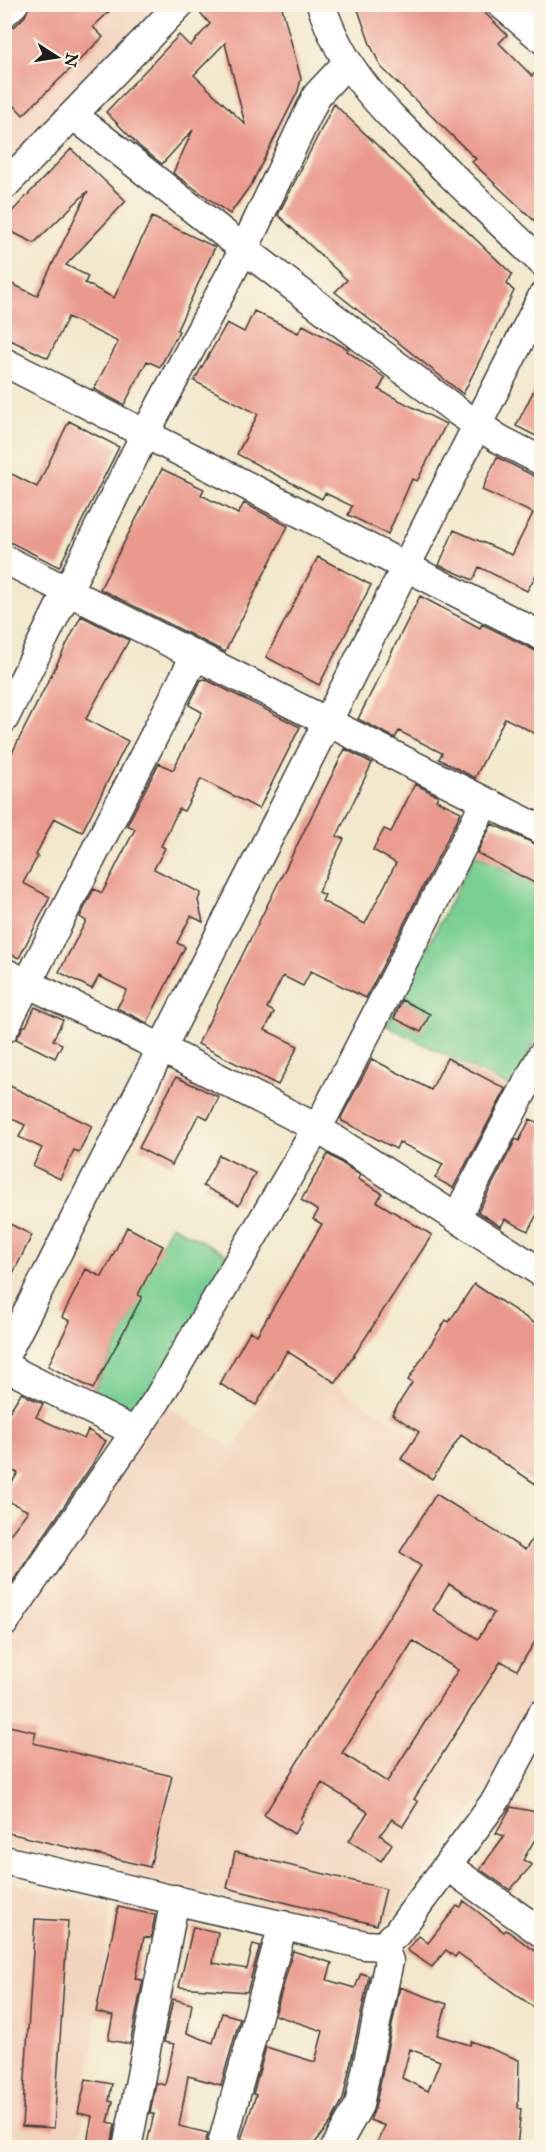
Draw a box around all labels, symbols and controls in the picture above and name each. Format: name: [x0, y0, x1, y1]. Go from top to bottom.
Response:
north arrow: [27, 27, 87, 87]
text: N: [60, 51, 82, 69]

